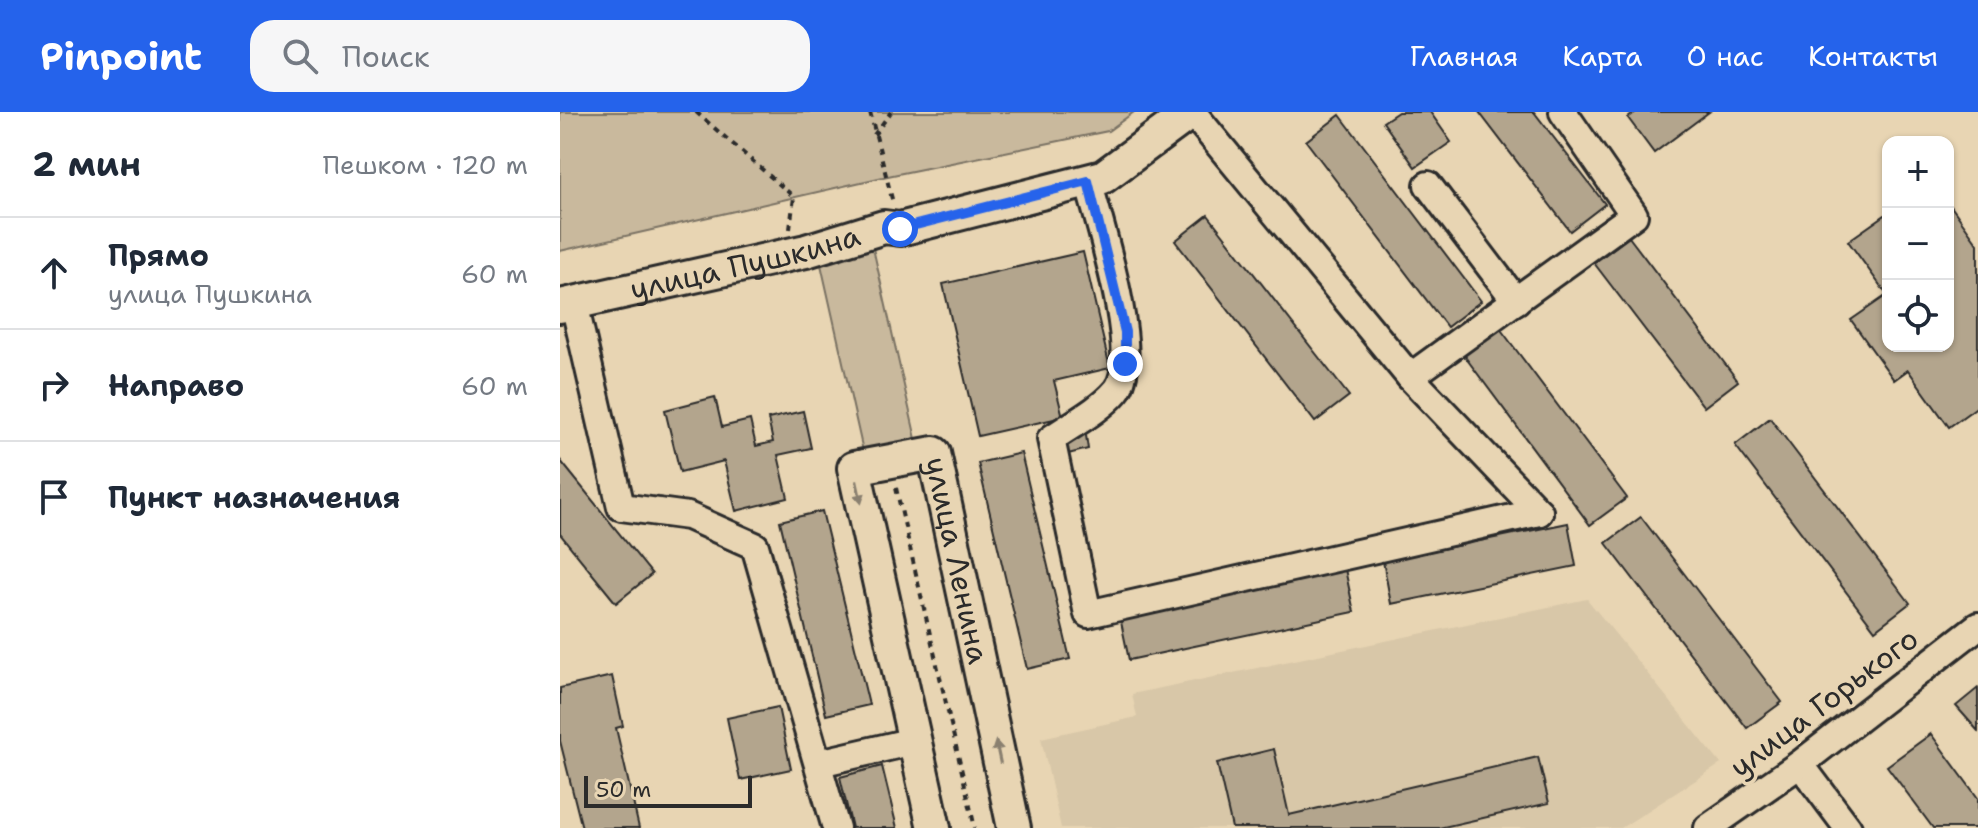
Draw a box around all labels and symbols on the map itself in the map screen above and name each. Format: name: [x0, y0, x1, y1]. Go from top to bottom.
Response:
route start: [882, 211, 918, 247]
street label: улица Пушкина: [626, 214, 865, 310]
route end: [1107, 346, 1143, 382]
street label: улица Ленина: [915, 453, 1000, 668]
one-way arrow: [853, 480, 866, 505]
street label: улица Горького: [1721, 618, 1926, 787]
one-way arrow: [991, 739, 1004, 764]
scale bar: [584, 772, 752, 808]

